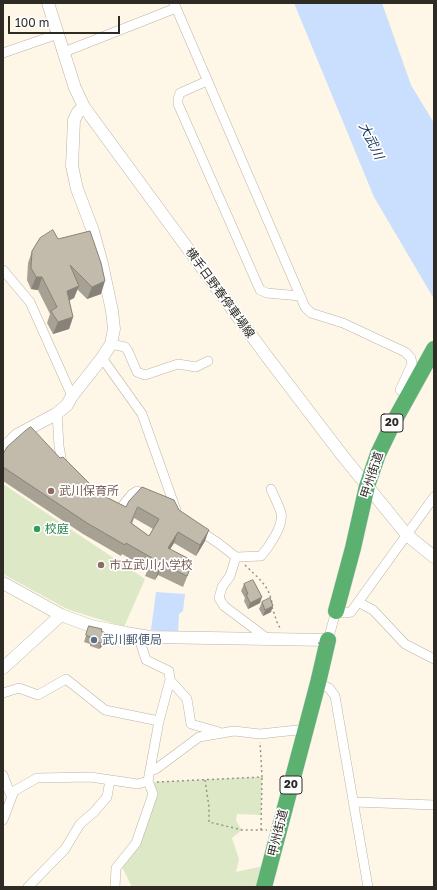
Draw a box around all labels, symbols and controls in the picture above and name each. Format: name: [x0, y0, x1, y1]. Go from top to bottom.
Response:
scale bar: [10, 8, 122, 34]
text: 100 m: [15, 15, 49, 30]
water label: 大武川: [355, 120, 387, 162]
street label: 横手日野春停車場線: [182, 245, 258, 341]
road number: 20: [381, 414, 403, 432]
street label: 甲州街道: [358, 450, 386, 500]
place label: 武川保育所: [59, 484, 119, 498]
marker: 武川保育所: [46, 486, 56, 496]
place label: 校庭: [45, 522, 69, 536]
marker: 校庭: [32, 524, 42, 534]
place label: 市立武川小学校: [109, 558, 193, 572]
marker: 市立武川小学校: [96, 560, 106, 570]
place label: 武川郵便局: [102, 633, 162, 647]
marker: 武川郵便局: [89, 635, 99, 645]
road number: 20: [280, 776, 302, 794]
street label: 甲州街道: [265, 808, 291, 858]

